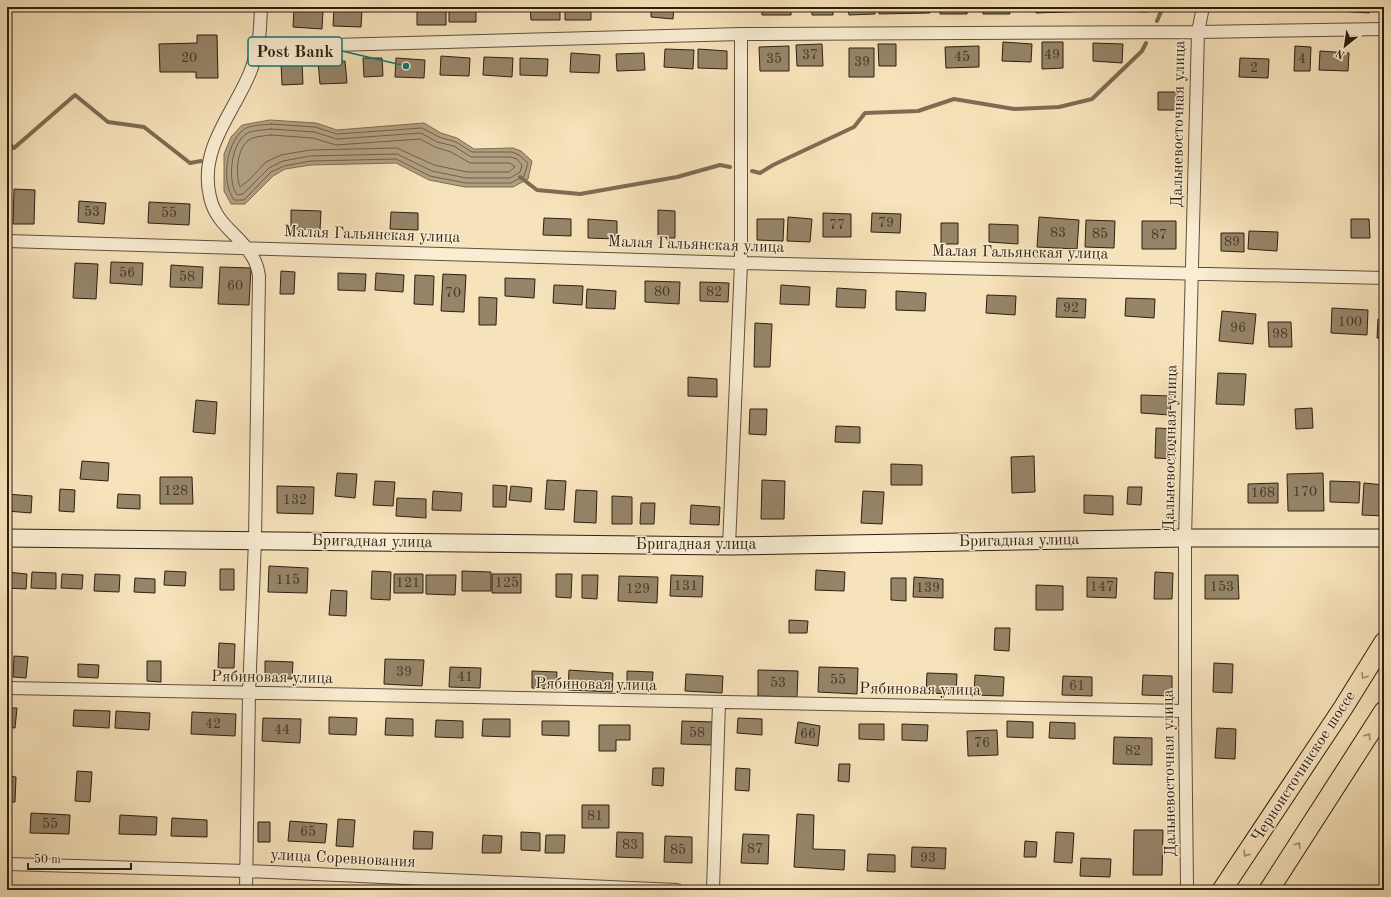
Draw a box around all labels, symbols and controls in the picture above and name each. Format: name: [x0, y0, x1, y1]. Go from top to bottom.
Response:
north arrow: [1325, 26, 1365, 66]
callout: Post Bank: [248, 37, 342, 66]
street label: Дальневосточная улица: [1170, 40, 1188, 208]
text: Post Bank: [256, 44, 334, 61]
text: N: [1334, 46, 1347, 60]
house number: 37: [802, 48, 818, 62]
house number: 49: [1044, 48, 1060, 62]
house number: 45: [954, 50, 970, 64]
house number: 20: [181, 51, 197, 65]
house number: 35: [766, 52, 782, 66]
house number: 4: [1298, 52, 1306, 66]
house number: 39: [854, 55, 870, 69]
house number: 2: [1250, 61, 1258, 75]
house number: 53: [84, 205, 100, 219]
house number: 55: [161, 206, 177, 220]
house number: 79: [878, 216, 894, 230]
house number: 77: [829, 218, 845, 232]
street label: Малая Гальянская улица: [283, 224, 461, 246]
house number: 83: [1050, 226, 1066, 240]
house number: 85: [1092, 227, 1108, 241]
house number: 87: [1151, 228, 1167, 242]
street label: Малая Гальянская улица: [607, 234, 785, 256]
house number: 89: [1224, 235, 1240, 249]
street label: Малая Гальянская улица: [931, 243, 1109, 263]
house number: 56: [119, 266, 135, 280]
house number: 58: [179, 270, 195, 284]
house number: 60: [227, 279, 243, 293]
house number: 80: [654, 285, 670, 299]
house number: 82: [706, 285, 722, 299]
house number: 70: [445, 286, 461, 300]
house number: 92: [1063, 301, 1079, 315]
house number: 100: [1338, 315, 1362, 329]
house number: 96: [1230, 321, 1246, 335]
house number: 98: [1272, 327, 1288, 341]
street label: Дальневосточная улица: [1162, 364, 1180, 532]
house number: 128: [164, 484, 188, 498]
house number: 170: [1293, 485, 1317, 499]
house number: 168: [1251, 486, 1275, 500]
house number: 132: [283, 493, 307, 507]
street label: Бригадная улица: [958, 532, 1080, 550]
street label: Бригадная улица: [311, 533, 433, 551]
street label: Бригадная улица: [636, 537, 757, 553]
house number: 115: [276, 573, 300, 587]
house number: 121: [396, 576, 420, 590]
house number: 125: [495, 576, 519, 590]
house number: 131: [674, 579, 698, 593]
house number: 147: [1090, 580, 1114, 594]
house number: 153: [1210, 580, 1234, 594]
house number: 139: [916, 581, 940, 595]
house number: 129: [626, 582, 650, 596]
house number: 39: [396, 665, 412, 679]
street label: Рябиновая улица: [211, 669, 333, 687]
house number: 41: [457, 670, 473, 684]
one-way arrow: [1361, 671, 1368, 678]
house number: 55: [830, 673, 846, 687]
street label: Рябиновая улица: [535, 676, 657, 694]
house number: 53: [770, 676, 786, 690]
house number: 61: [1069, 679, 1085, 693]
street label: Рябиновая улица: [859, 681, 981, 699]
street label: Дальневосточная улица: [1161, 689, 1179, 857]
street label: Черноисточинское шоссе: [1249, 689, 1359, 845]
house number: 42: [205, 717, 221, 731]
house number: 44: [274, 723, 290, 737]
house number: 58: [689, 726, 705, 740]
house number: 66: [800, 727, 816, 741]
one-way arrow: [1363, 733, 1371, 740]
house number: 76: [974, 736, 990, 750]
house number: 82: [1125, 744, 1141, 758]
house number: 81: [587, 809, 603, 823]
house number: 55: [42, 817, 58, 831]
house number: 65: [300, 825, 316, 839]
house number: 83: [622, 838, 638, 852]
house number: 87: [747, 842, 763, 856]
house number: 85: [670, 843, 686, 857]
one-way arrow: [1293, 843, 1300, 850]
scale bar: [28, 845, 131, 871]
street label: улица Соревнования: [270, 847, 416, 871]
one-way arrow: [1244, 850, 1251, 857]
house number: 93: [920, 851, 936, 865]
text: 50 m: [34, 853, 61, 866]

